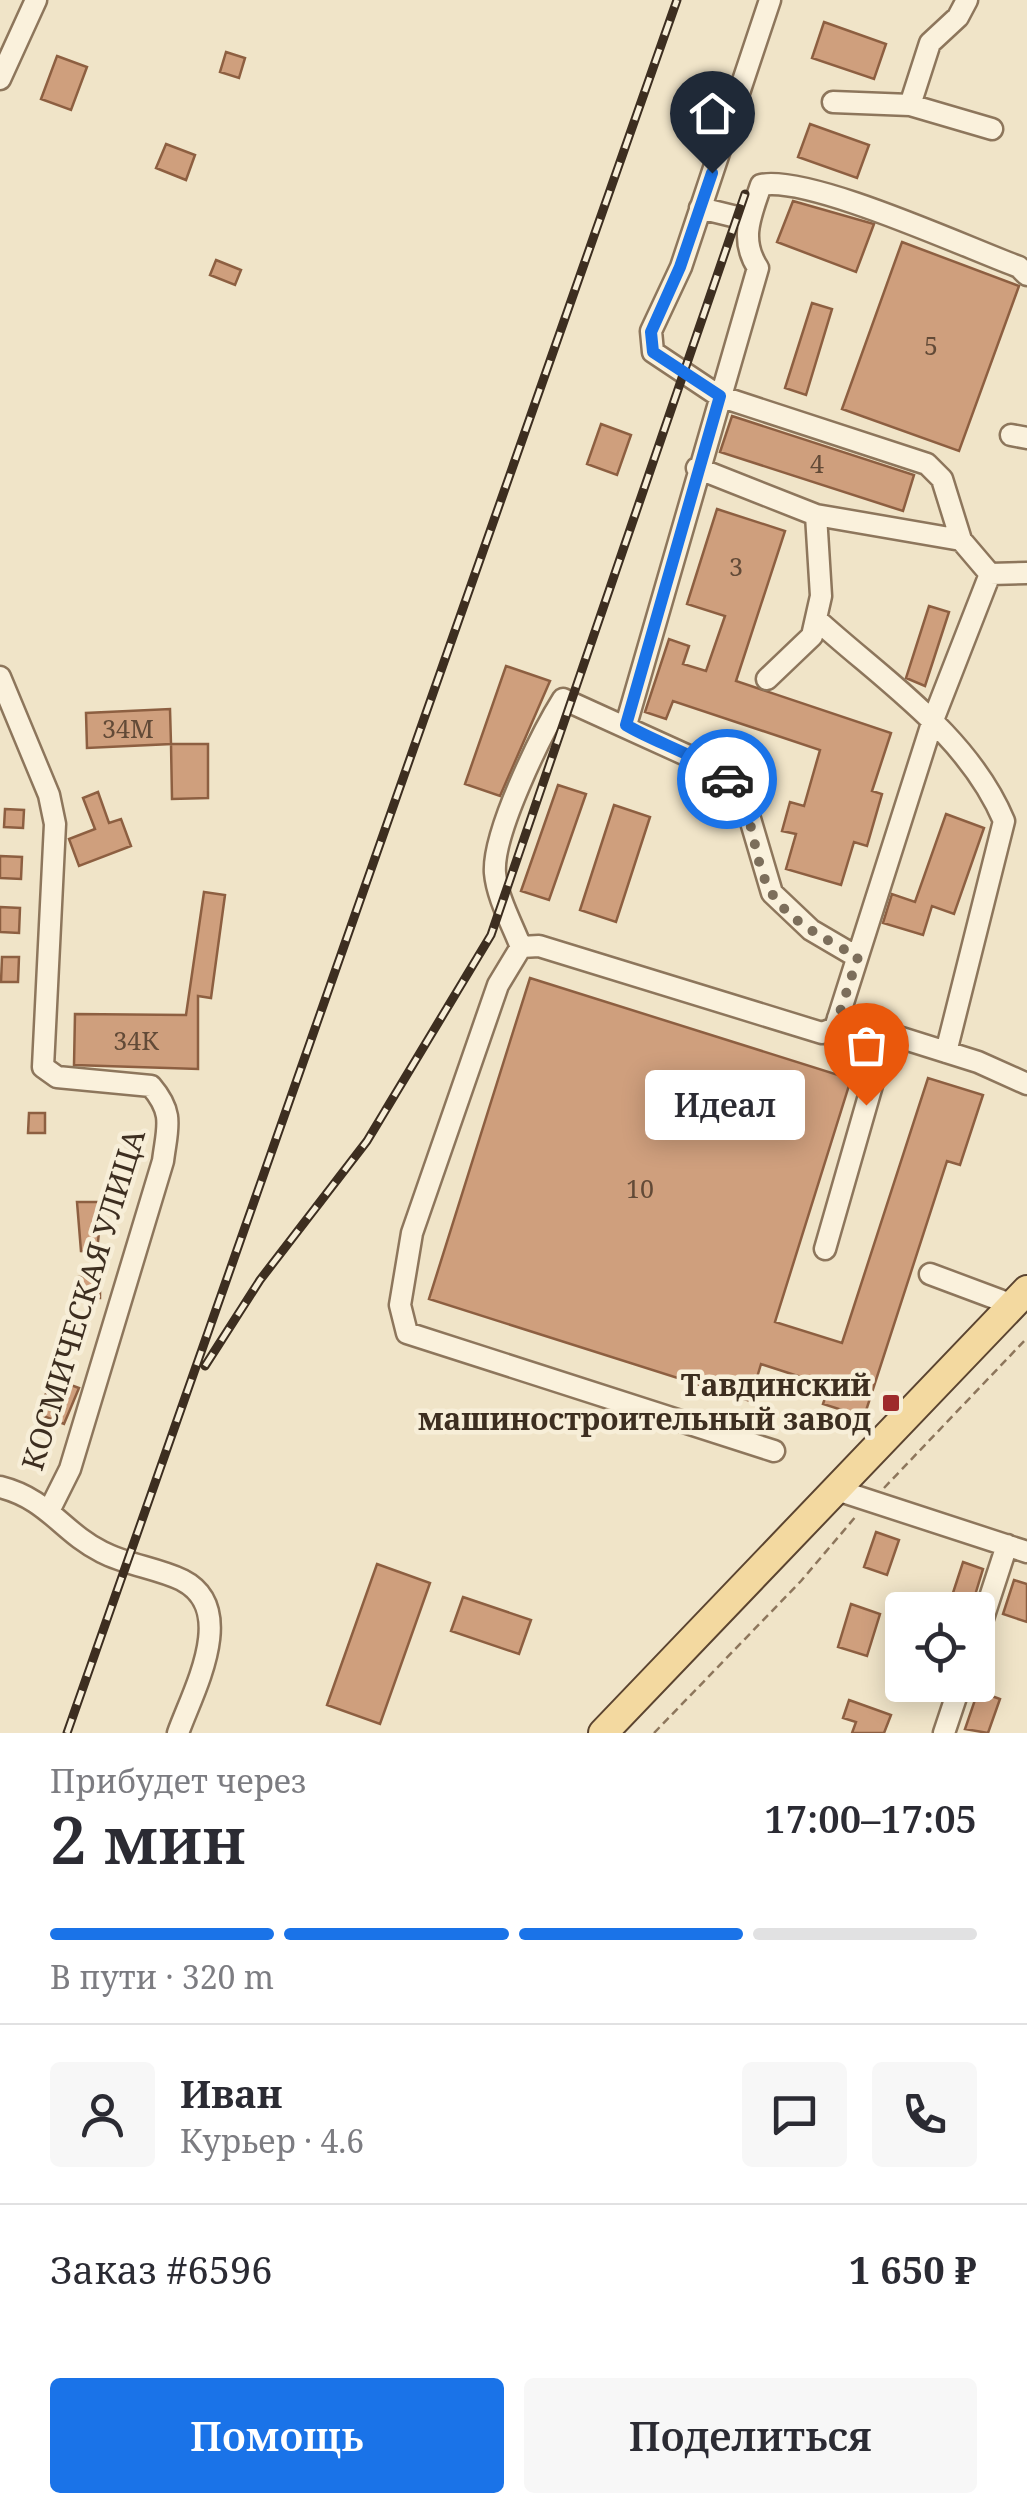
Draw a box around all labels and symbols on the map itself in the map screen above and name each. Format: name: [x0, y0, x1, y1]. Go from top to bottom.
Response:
pin: [670, 71, 755, 174]
house number: 5: [924, 328, 938, 362]
house number: 4: [810, 446, 824, 480]
house number: 3: [729, 549, 743, 583]
house number: 34М: [102, 711, 154, 745]
courier: [677, 729, 777, 829]
pin: [824, 1003, 909, 1106]
house number: 34К: [113, 1023, 159, 1057]
callout: Идеал: [646, 1070, 806, 1140]
street label: КОСМИЧЕСКАЯ УЛИЦА: [11, 1123, 154, 1475]
house number: 10: [626, 1171, 654, 1205]
place label: Тавдинский машиностроительный завод: [418, 1364, 871, 1439]
marker: Тавдинский машиностроительный завод: [880, 1392, 902, 1414]

